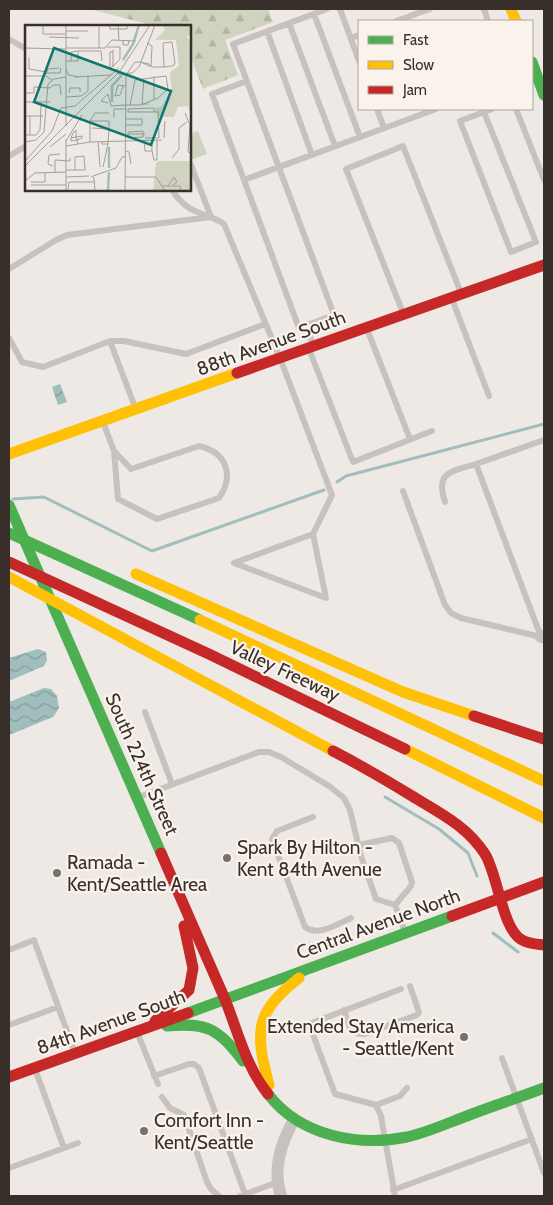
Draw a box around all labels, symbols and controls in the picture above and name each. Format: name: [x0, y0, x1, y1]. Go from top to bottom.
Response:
legend: [358, 20, 533, 110]
inset map: [25, 25, 191, 191]
text: Fast: [403, 31, 428, 49]
text: Slow: [403, 56, 434, 74]
text: Jam: [402, 81, 427, 99]
street label: 88th Avenue South: [193, 305, 349, 381]
street label: Valley Freeway: [226, 636, 344, 707]
street label: South 224th Street: [100, 689, 184, 839]
place label: Spark By Hilton - Kent 84th Avenue: [237, 836, 382, 881]
place label: Ramada - Kent/Seattle Area: [67, 851, 207, 896]
marker: Spark By Hilton - Kent 84th Avenue: [221, 852, 233, 864]
marker: Ramada - Kent/Seattle Area: [51, 867, 63, 879]
street label: Central Avenue North: [293, 884, 463, 964]
street label: 84th Avenue South: [34, 984, 188, 1060]
place label: Extended Stay America - Seattle/Kent: [267, 1015, 455, 1060]
marker: Extended Stay America - Seattle/Kent: [458, 1031, 470, 1043]
place label: Comfort Inn - Kent/Seattle: [154, 1109, 264, 1154]
marker: Comfort Inn - Kent/Seattle: [138, 1125, 150, 1137]

